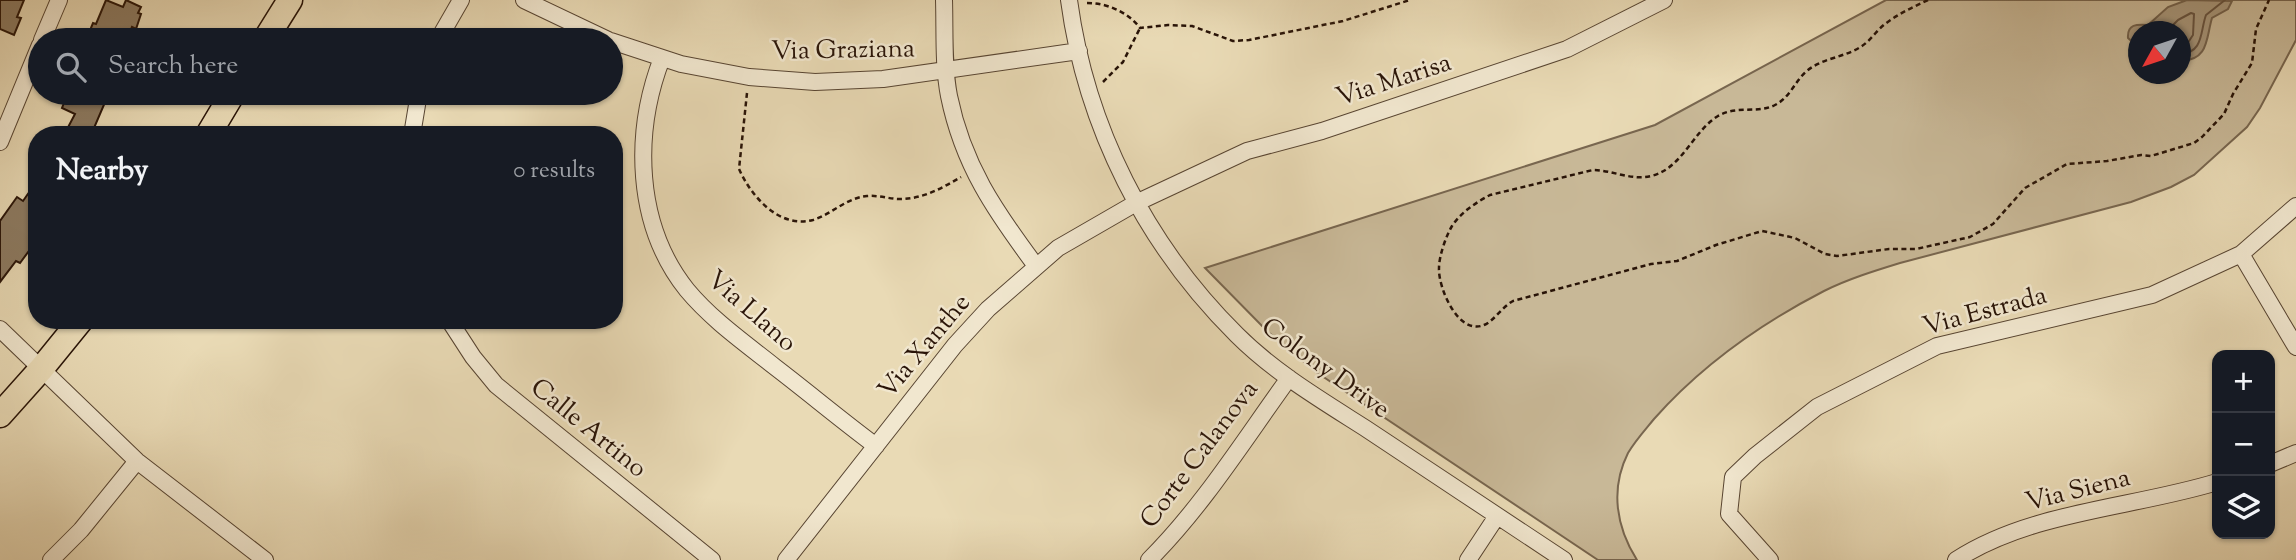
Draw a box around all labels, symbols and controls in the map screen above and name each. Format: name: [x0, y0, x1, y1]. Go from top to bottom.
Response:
north arrow: [2128, 21, 2191, 84]
search box: [28, 28, 623, 105]
street label: Via Graziana: [771, 31, 915, 71]
street label: Via Marisa: [1332, 45, 1456, 117]
icon: search: [52, 48, 90, 86]
text: Search here: [108, 48, 238, 85]
text: Nearby: [56, 150, 148, 193]
text: 0 results: [513, 155, 595, 188]
street label: Via Llano: [698, 262, 804, 362]
street label: Via Estrada: [1919, 278, 2051, 346]
street label: Via Xanthe: [870, 286, 980, 408]
street label: Colony Drive: [1253, 310, 1397, 428]
map controls: [2212, 350, 2275, 539]
button: +: [2212, 350, 2275, 413]
street label: Calle Artino: [522, 370, 654, 488]
street label: Corte Calanova: [1132, 373, 1268, 537]
button: −: [2212, 413, 2275, 476]
street label: Via Siena: [2022, 460, 2134, 522]
button: layers: [2212, 476, 2275, 539]

